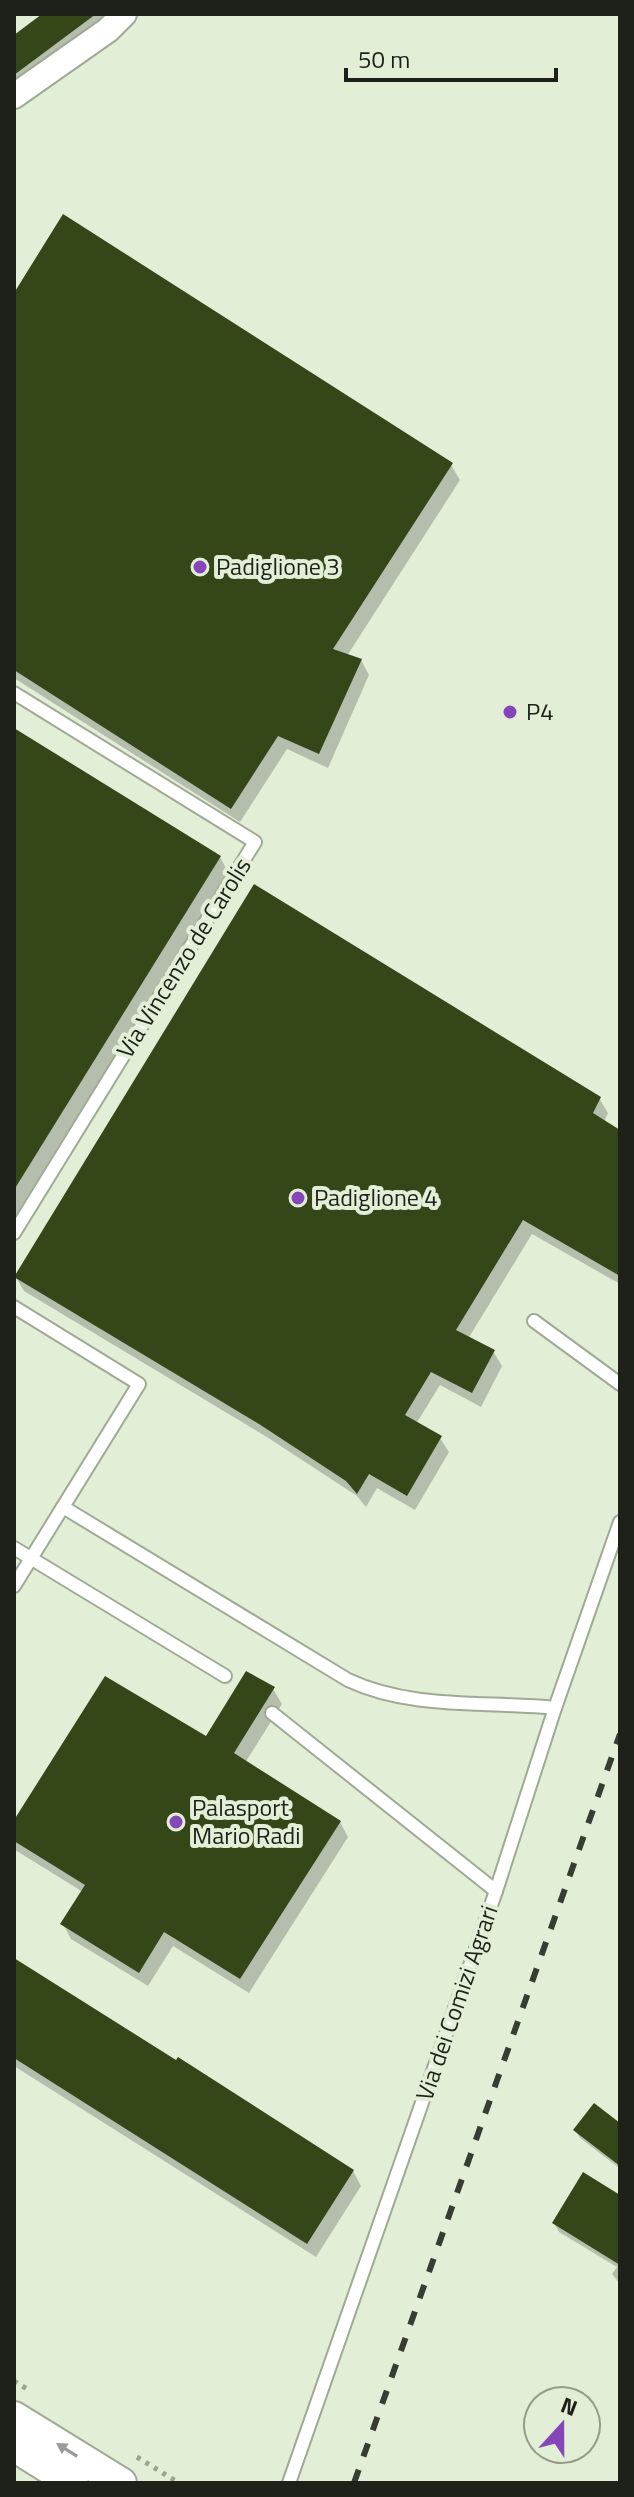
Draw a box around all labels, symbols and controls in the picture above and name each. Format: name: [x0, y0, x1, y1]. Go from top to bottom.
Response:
scale bar: [346, 32, 556, 82]
text: 50 m: [358, 41, 410, 77]
place label: Padiglione 3: [216, 548, 340, 584]
marker: Padiglione 3: [191, 558, 209, 576]
place label: P4: [526, 693, 554, 729]
marker: P4: [501, 703, 519, 721]
street label: Via Vincenzo de Carolis: [107, 850, 260, 1065]
place label: Padiglione 4: [314, 1179, 438, 1215]
marker: Padiglione 4: [289, 1189, 307, 1207]
place label: Palasport Mario Radi: [192, 1789, 300, 1853]
marker: Palasport Mario Radi: [167, 1813, 185, 1831]
street label: Via dei Comizi Agrari: [406, 1900, 506, 2105]
north arrow: [522, 2385, 602, 2465]
text: N: [556, 2388, 582, 2425]
one-way arrow: [56, 2443, 78, 2457]

